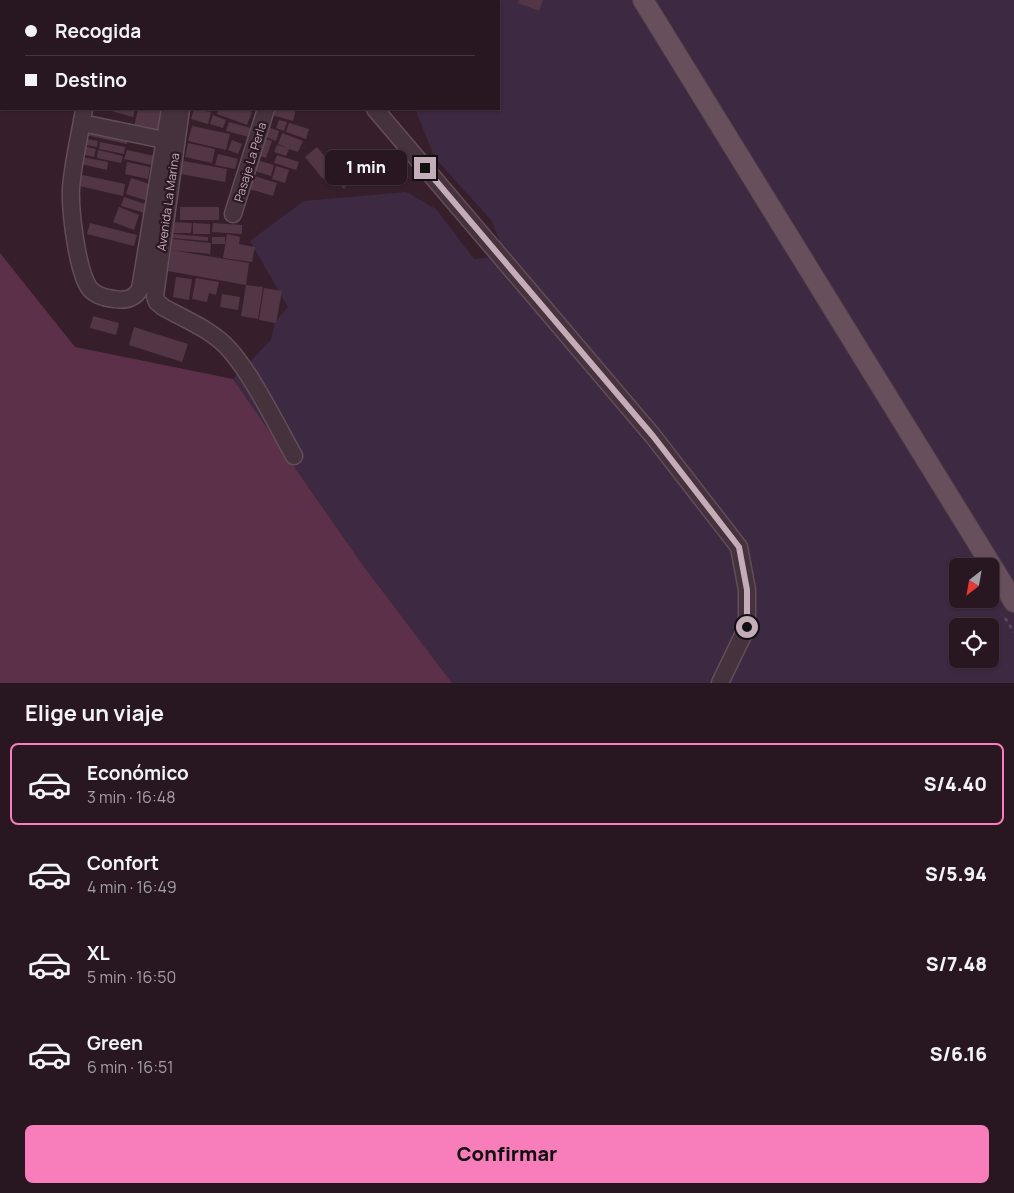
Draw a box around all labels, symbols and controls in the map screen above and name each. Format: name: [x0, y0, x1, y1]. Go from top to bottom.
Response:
text: Recogida: [55, 18, 141, 44]
text: Destino: [55, 67, 127, 93]
street label: Pasaje La Perla: [230, 120, 270, 204]
callout: 1 min: [325, 150, 408, 186]
street label: Avenida La Marina: [153, 152, 183, 252]
text: 1 min: [346, 156, 386, 178]
route end: [414, 157, 436, 179]
north arrow: [949, 558, 999, 608]
map controls: [949, 558, 999, 668]
route start: [736, 616, 758, 638]
button: locate: [949, 618, 999, 668]
text: Elige un viaje: [25, 698, 164, 728]
text: Económico: [87, 760, 189, 786]
icon: car: [27, 762, 72, 807]
text: S/4.40: [924, 771, 987, 797]
text: 3 min · 16:48: [87, 786, 176, 808]
text: Confort: [87, 850, 159, 876]
icon: car: [27, 852, 72, 897]
text: S/5.94: [925, 861, 987, 887]
text: 4 min · 16:49: [87, 876, 177, 898]
text: XL: [87, 940, 110, 966]
icon: car: [27, 942, 72, 987]
text: S/7.48: [926, 951, 987, 977]
text: 5 min · 16:50: [87, 966, 176, 988]
text: Green: [87, 1030, 143, 1056]
icon: car: [27, 1032, 72, 1077]
text: S/6.16: [930, 1041, 987, 1067]
text: 6 min · 16:51: [87, 1056, 173, 1078]
button: Confirmar: [25, 1125, 989, 1183]

